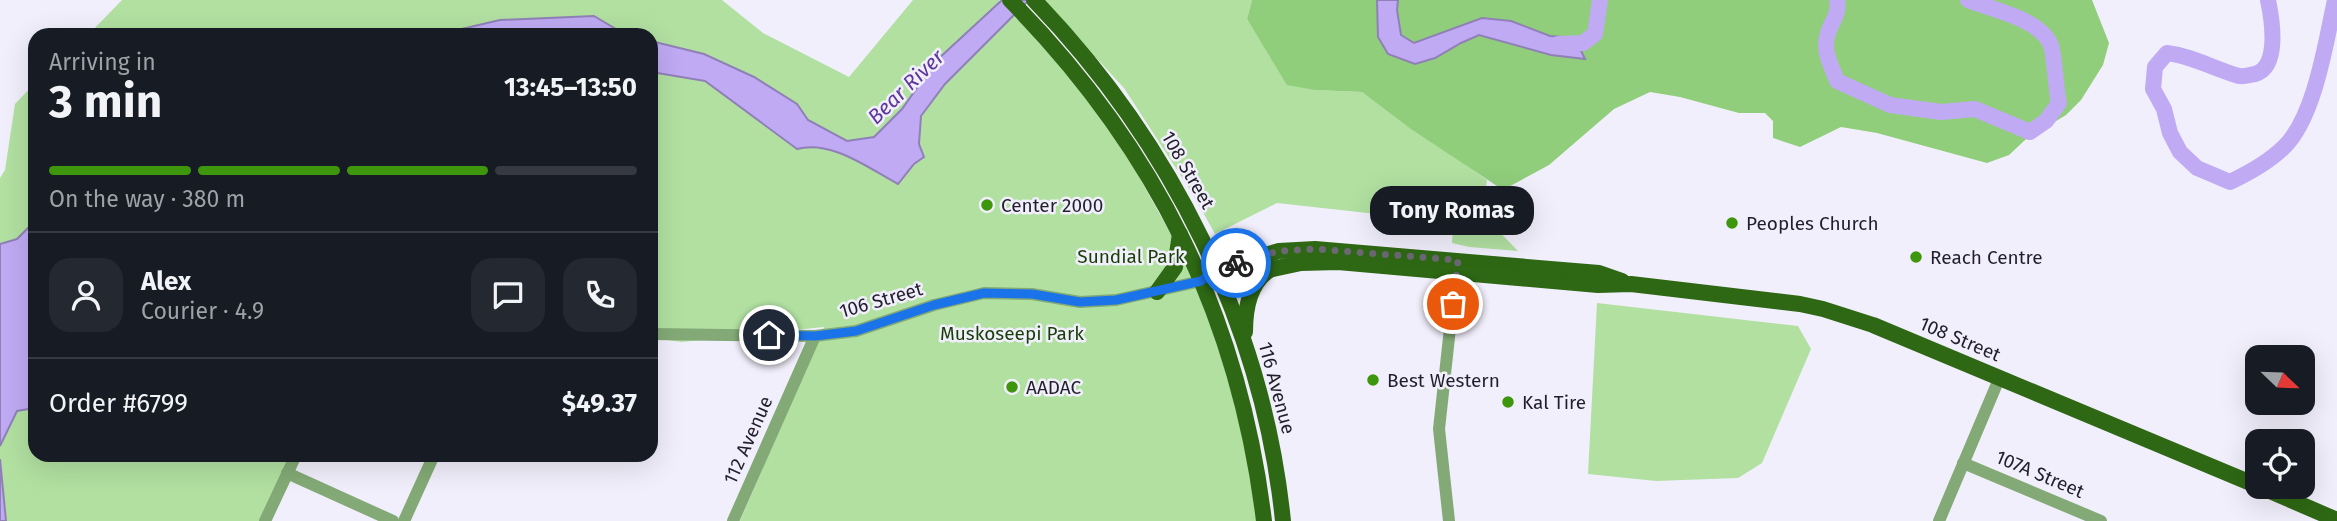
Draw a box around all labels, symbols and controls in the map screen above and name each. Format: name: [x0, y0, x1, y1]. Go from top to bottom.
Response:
water label: Bear River: [862, 44, 950, 130]
text: Arriving in: [49, 48, 156, 76]
text: 13:45–13:50: [504, 72, 637, 103]
text: 3 min: [49, 74, 162, 129]
street label: 108 Street: [1157, 127, 1219, 213]
text: On the way · 380 m: [49, 185, 245, 213]
callout: Tony Romas: [1371, 185, 1535, 234]
place label: Center 2000: [1001, 194, 1103, 217]
text: Tony Romas: [1389, 196, 1515, 224]
marker: Center 2000: [979, 197, 995, 213]
place label: Peoples Church: [1746, 212, 1879, 235]
marker: Peoples Church: [1724, 215, 1740, 231]
courier: [1201, 228, 1271, 298]
icon: bike: [1217, 244, 1255, 282]
park label: Sundial Park: [1077, 245, 1185, 268]
place label: Reach Centre: [1930, 246, 2043, 269]
marker: Reach Centre: [1908, 249, 1924, 265]
button: person: [49, 258, 123, 332]
button: chat: [471, 258, 545, 332]
button: phone: [563, 258, 637, 332]
text: Alex: [141, 266, 191, 297]
pin: [1423, 274, 1483, 334]
street label: 106 Street: [837, 277, 925, 323]
icon: bag: [1434, 285, 1472, 323]
text: Courier · 4.9: [141, 297, 264, 325]
pin: [739, 305, 799, 365]
street label: 108 Street: [1916, 312, 2004, 366]
icon: home: [750, 316, 788, 354]
park label: Muskoseepi Park: [940, 322, 1084, 345]
street label: 116 Avenue: [1254, 339, 1300, 437]
north arrow: [2245, 345, 2315, 415]
map controls: [2245, 345, 2315, 499]
place label: Best Western: [1387, 369, 1500, 392]
marker: Best Western: [1365, 372, 1381, 388]
place label: AADAC: [1026, 376, 1082, 399]
marker: AADAC: [1004, 379, 1020, 395]
text: Order #6799: [49, 388, 188, 419]
text: $49.37: [562, 388, 637, 419]
place label: Kal Tire: [1522, 391, 1586, 414]
street label: 112 Avenue: [718, 393, 778, 487]
marker: Kal Tire: [1500, 394, 1516, 410]
button: locate: [2245, 429, 2315, 499]
street label: 107A Street: [1992, 445, 2088, 503]

